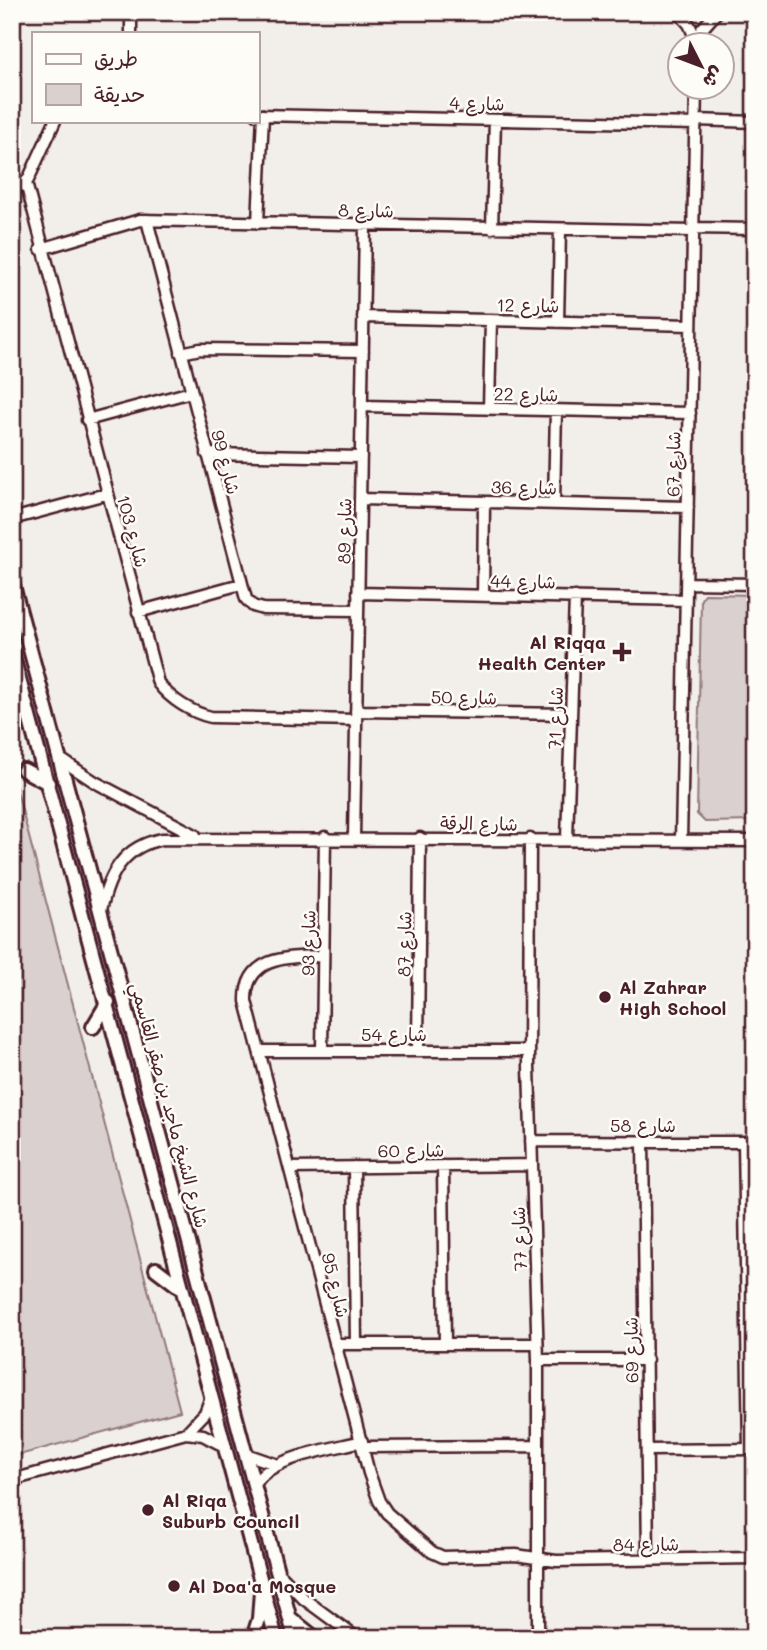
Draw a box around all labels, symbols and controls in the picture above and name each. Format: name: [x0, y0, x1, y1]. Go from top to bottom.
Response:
legend: [32, 32, 259, 122]
north arrow: [666, 32, 736, 102]
text: طريق: [94, 44, 138, 71]
text: ش: [698, 62, 730, 94]
text: حديقة: [94, 80, 145, 107]
street label: شارع 4: [449, 91, 505, 116]
street label: شارع 8: [338, 198, 394, 223]
street label: شارع 12: [496, 292, 560, 319]
street label: شارع 22: [493, 381, 559, 408]
street label: شارع 99: [205, 427, 246, 497]
street label: شارع 67: [660, 431, 687, 497]
street label: شارع 36: [491, 474, 557, 501]
street label: شارع 103: [111, 492, 154, 570]
street label: شارع 89: [331, 498, 358, 564]
street label: شارع 44: [490, 568, 556, 595]
place label: Al Riqqa Health Center: [477, 630, 606, 675]
marker: Al Riqqa Health Center: [612, 642, 632, 662]
street label: شارع 50: [431, 684, 497, 711]
street label: شارع 71: [542, 686, 569, 750]
street label: شارع الرقة: [440, 810, 518, 837]
street label: شارع 93: [295, 910, 322, 976]
street label: شارع 87: [391, 911, 418, 977]
place label: Al Zahrar High School: [619, 975, 726, 1020]
street label: شارع الشيخ ماجد بن صقر القاسمي: [121, 979, 214, 1232]
marker: Al Zahrar High School: [597, 989, 613, 1005]
street label: شارع 54: [361, 1022, 427, 1047]
street label: شارع 58: [610, 1113, 676, 1138]
street label: شارع 60: [377, 1137, 445, 1164]
street label: شارع 77: [506, 1206, 533, 1272]
street label: شارع 95: [315, 1250, 356, 1320]
street label: شارع 69: [618, 1317, 645, 1383]
place label: Al Riqa Suburb Council: [162, 1488, 299, 1533]
marker: Al Riqa Suburb Council: [140, 1502, 156, 1518]
street label: شارع 84: [613, 1531, 679, 1558]
place label: Al Doa'a Mosque: [188, 1574, 337, 1598]
marker: Al Doa'a Mosque: [166, 1578, 182, 1594]

